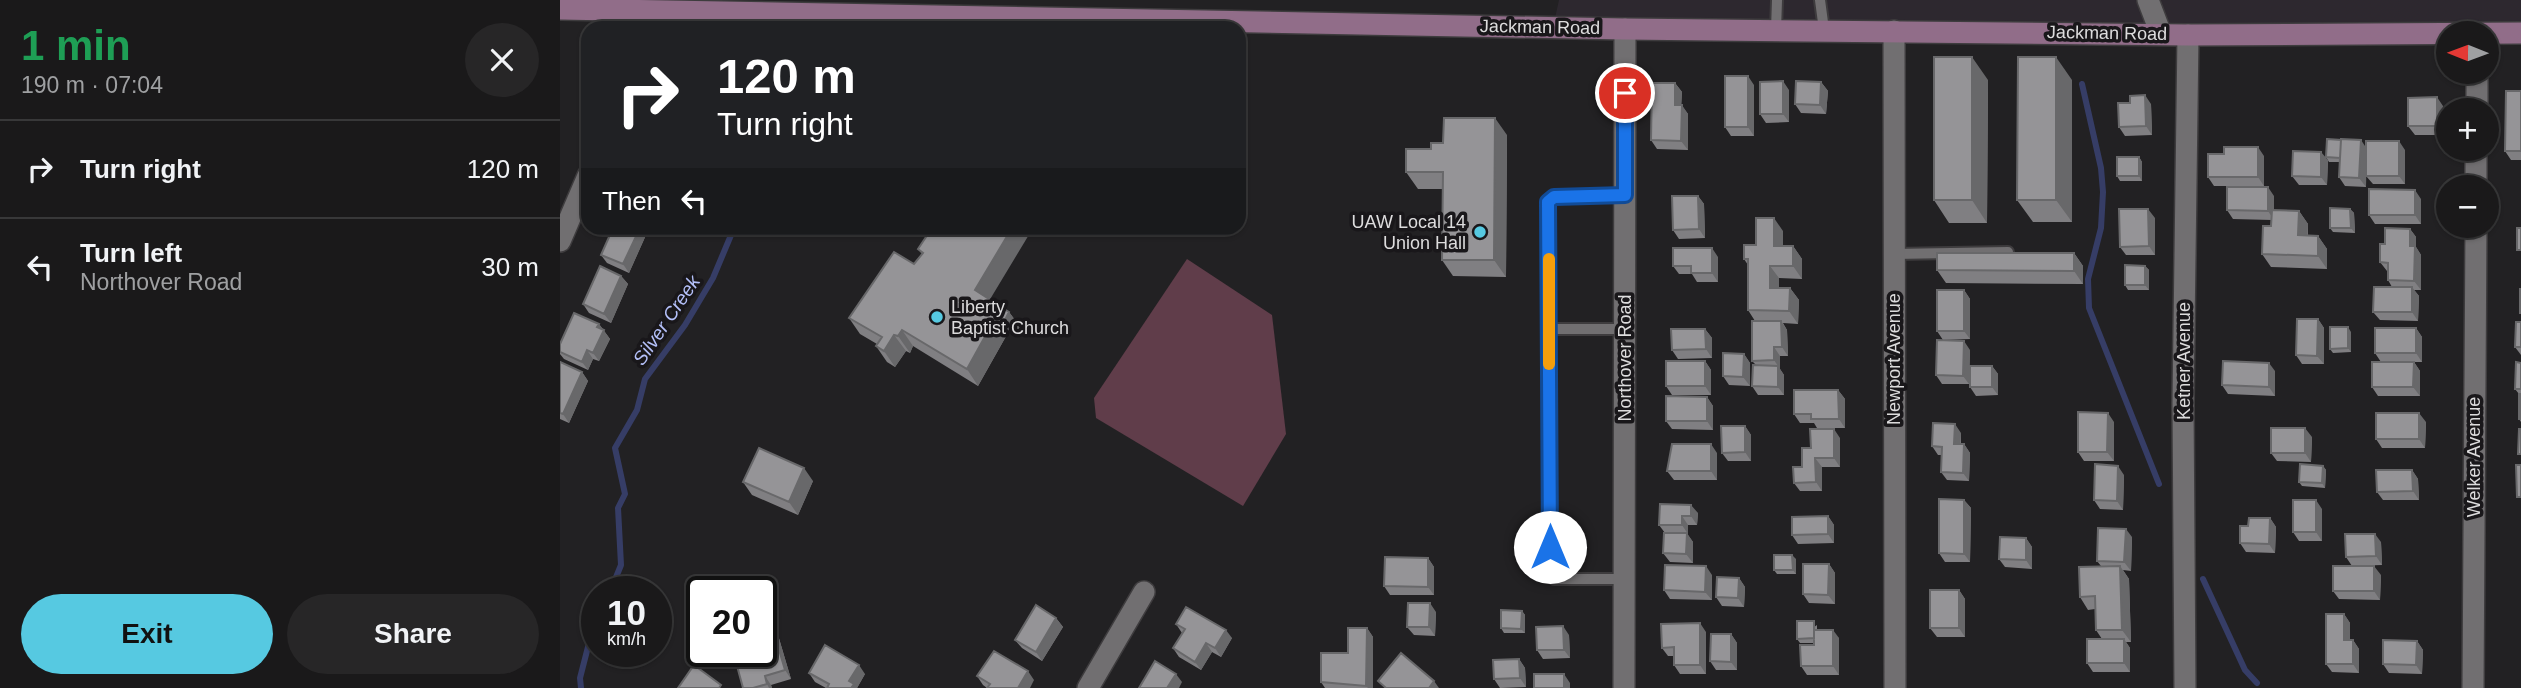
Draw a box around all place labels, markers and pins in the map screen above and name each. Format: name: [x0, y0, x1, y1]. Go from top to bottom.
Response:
pin: [1595, 63, 1655, 123]
place label: UAW Local 14 Union Hall: [1352, 212, 1466, 253]
marker: UAW Local 14 Union Hall: [1472, 224, 1488, 240]
place label: Liberty Baptist Church: [951, 297, 1069, 338]
marker: Liberty Baptist Church: [929, 309, 945, 325]

